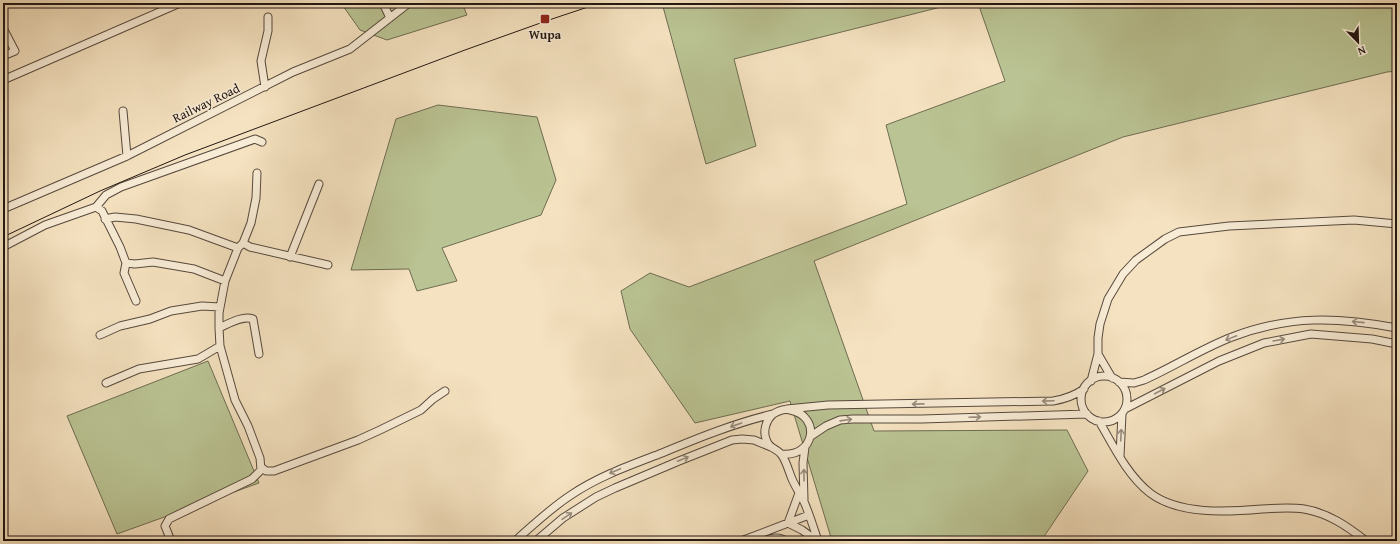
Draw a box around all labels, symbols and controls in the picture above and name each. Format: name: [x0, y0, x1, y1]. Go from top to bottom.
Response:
marker: Wupa: [539, 13, 551, 25]
north arrow: [1338, 22, 1378, 62]
place label: Wupa: [529, 25, 562, 44]
text: N: [1355, 42, 1368, 60]
street label: Railway Road: [169, 79, 243, 127]
one-way arrow: [1352, 318, 1365, 326]
one-way arrow: [1225, 334, 1237, 342]
one-way arrow: [1272, 336, 1285, 344]
one-way arrow: [1153, 386, 1165, 394]
one-way arrow: [1042, 398, 1055, 405]
one-way arrow: [912, 400, 925, 408]
one-way arrow: [968, 413, 981, 421]
one-way arrow: [839, 416, 852, 424]
one-way arrow: [730, 422, 743, 429]
one-way arrow: [1117, 429, 1124, 442]
one-way arrow: [677, 455, 689, 463]
one-way arrow: [609, 468, 621, 476]
one-way arrow: [800, 469, 807, 482]
one-way arrow: [561, 512, 572, 520]

